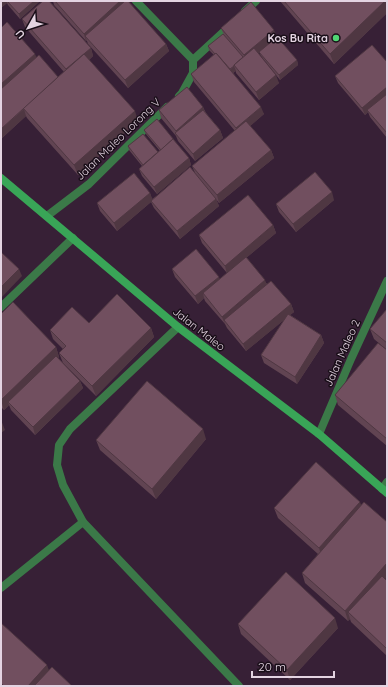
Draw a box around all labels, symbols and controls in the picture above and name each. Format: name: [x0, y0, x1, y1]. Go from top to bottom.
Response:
north arrow: [8, 8, 48, 48]
text: U: [12, 27, 28, 42]
place label: Kos Bu Rita: [267, 31, 328, 45]
marker: Kos Bu Rita: [331, 33, 341, 43]
street label: Jalan Maleo Lorong V: [73, 95, 163, 183]
street label: Jalan Maleo: [170, 304, 228, 354]
street label: Jalan Maleo 2: [321, 317, 363, 389]
scale bar: [252, 653, 334, 679]
text: 20 m: [258, 659, 286, 674]

